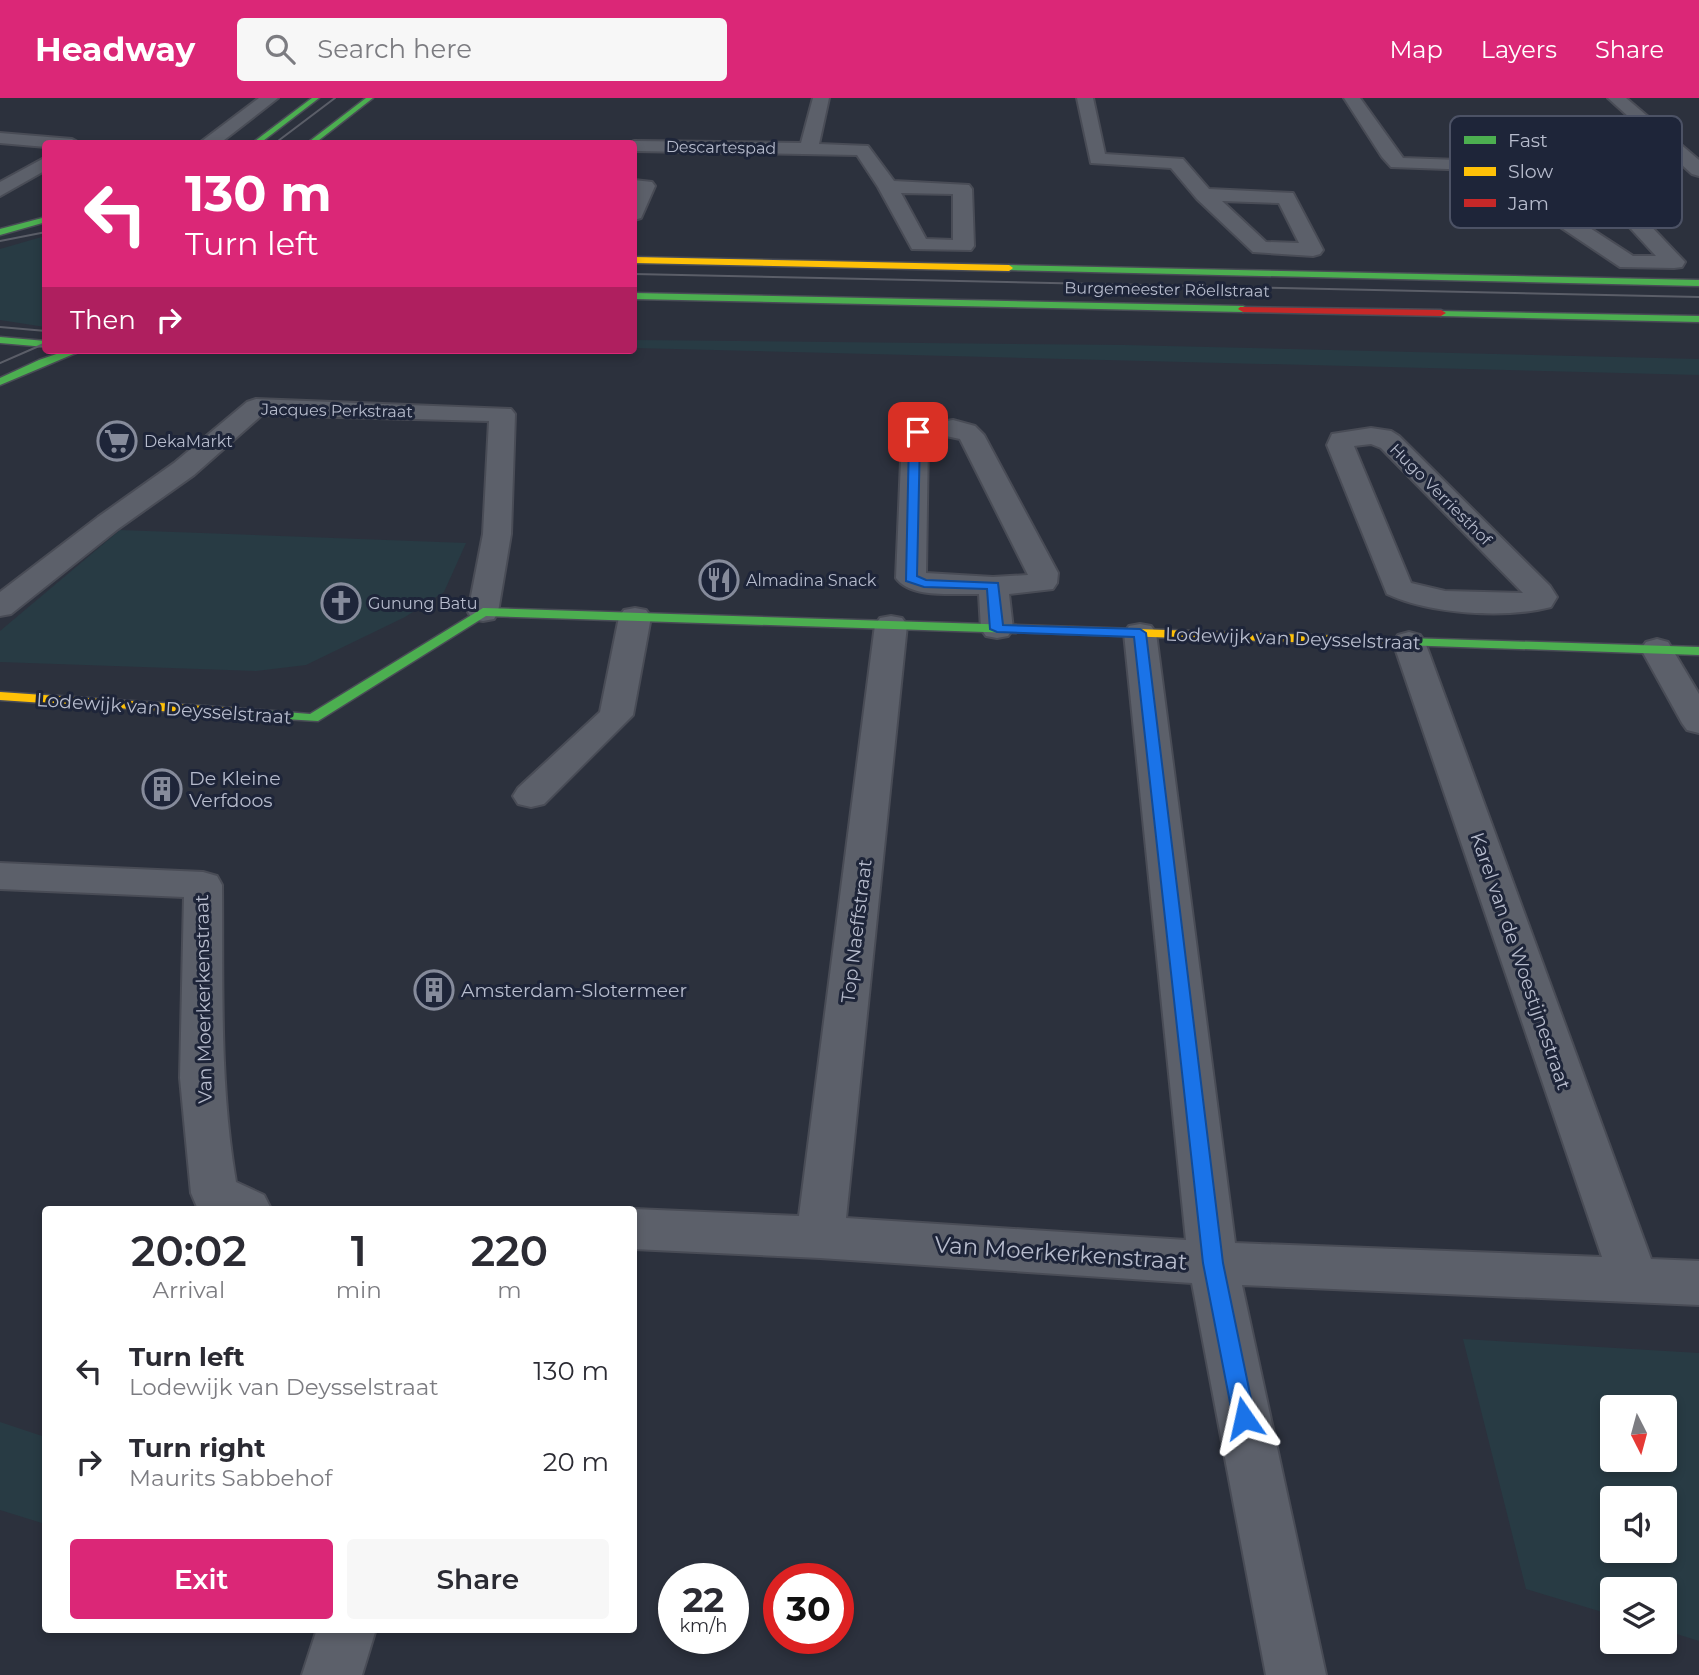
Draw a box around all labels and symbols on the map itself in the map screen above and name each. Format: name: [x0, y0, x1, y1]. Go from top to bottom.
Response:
legend: [1450, 116, 1682, 228]
text: Fast: [1508, 129, 1548, 152]
street label: Descartespad: [666, 137, 776, 158]
text: Slow: [1508, 160, 1553, 183]
text: Jam: [1507, 192, 1549, 215]
street label: Burgemeester Röellstraat: [1064, 278, 1270, 301]
street label: Jacques Perkstraat: [260, 400, 413, 421]
pin: [888, 402, 948, 462]
supermarket icon: DekaMarkt: [96, 420, 138, 462]
place label: DekaMarkt: [144, 432, 233, 451]
street label: Hugo Verriesthof: [1386, 440, 1496, 550]
restaurant icon: Almadina Snack: [698, 559, 740, 601]
place label: Almadina Snack: [746, 571, 877, 590]
church icon: Gunung Batu: [320, 582, 362, 624]
place label: Gunung Batu: [368, 594, 477, 613]
street label: Lodewijk van Deysselstraat: [1165, 623, 1421, 654]
street label: Lodewijk van Deysselstraat: [36, 688, 293, 729]
place label: De Kleine Verfdoos: [189, 767, 281, 812]
building icon: De Kleine Verfdoos: [141, 768, 183, 810]
street label: Karel van de Woestijnestraat: [1466, 829, 1576, 1093]
street label: Top Naeffstraat: [836, 858, 877, 1004]
street label: Van Moerkerkenstraat: [190, 894, 217, 1104]
building icon: Amsterdam-Slotermeer: [413, 969, 455, 1011]
place label: Amsterdam-Slotermeer: [461, 979, 687, 1002]
street label: Van Moerkerkenstraat: [934, 1230, 1188, 1276]
position arrow: [1207, 1381, 1281, 1455]
north arrow: [1600, 1395, 1676, 1472]
speed limit sign: 30: [763, 1563, 854, 1654]

